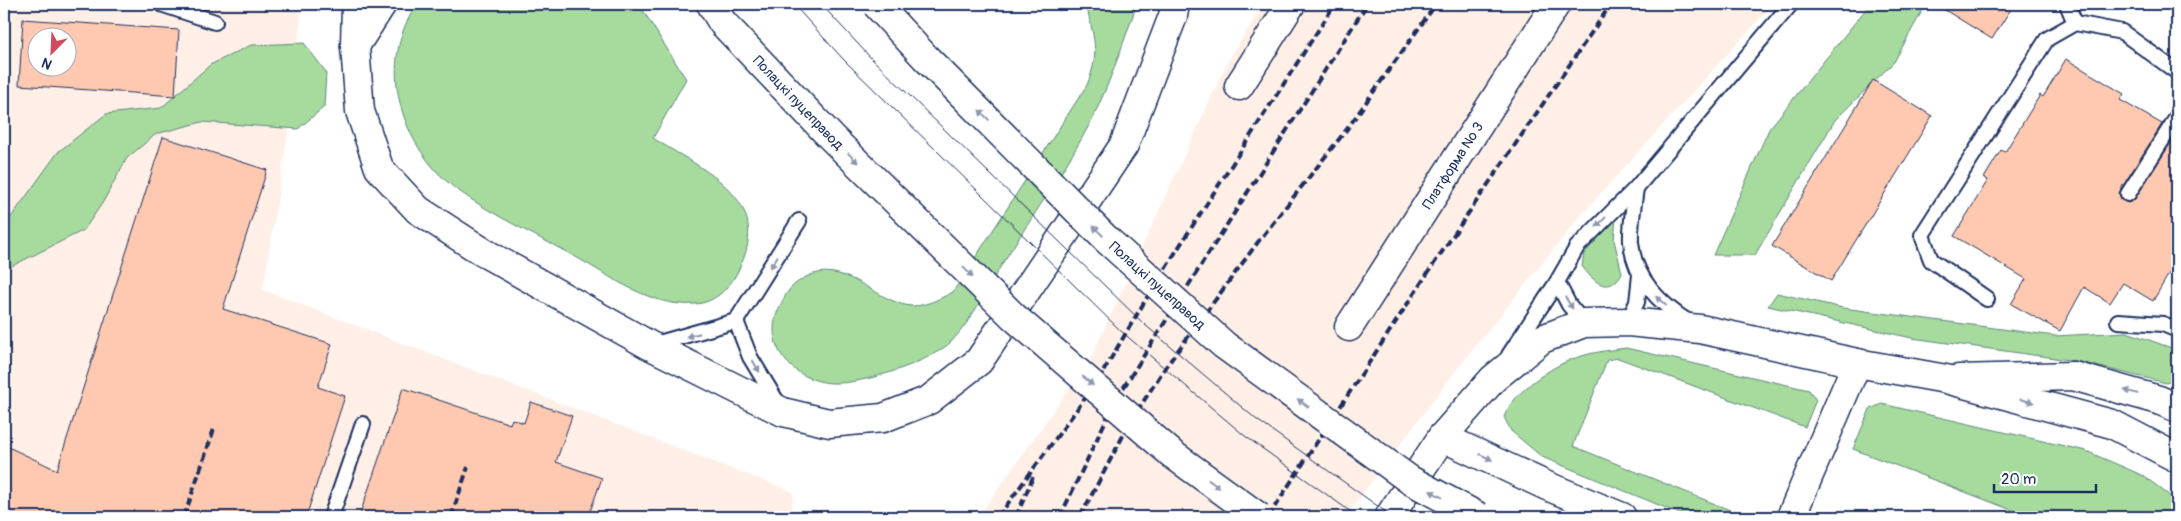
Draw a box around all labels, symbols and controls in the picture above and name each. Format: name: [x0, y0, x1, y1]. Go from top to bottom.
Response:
north arrow: [28, 28, 78, 78]
street label: Полацкі пуцеправод: [749, 52, 847, 154]
text: N: [39, 54, 55, 73]
one-way arrow: [978, 110, 990, 122]
street label: Платформа № 3: [1419, 119, 1487, 212]
one-way arrow: [846, 152, 858, 164]
one-way arrow: [1596, 216, 1608, 228]
one-way arrow: [1092, 225, 1104, 237]
street label: Полацкі пуцеправод: [1106, 238, 1209, 333]
one-way arrow: [769, 255, 778, 268]
one-way arrow: [962, 266, 974, 278]
one-way arrow: [1654, 295, 1667, 306]
one-way arrow: [1564, 296, 1574, 310]
one-way arrow: [686, 331, 701, 339]
one-way arrow: [751, 359, 760, 372]
one-way arrow: [1082, 376, 1095, 387]
one-way arrow: [2124, 388, 2139, 396]
one-way arrow: [2019, 397, 2035, 405]
one-way arrow: [1296, 398, 1309, 408]
one-way arrow: [1479, 453, 1493, 461]
scale bar: [1994, 461, 2096, 493]
text: 20 m: [2001, 470, 2036, 489]
one-way arrow: [1207, 479, 1221, 489]
one-way arrow: [1430, 490, 1443, 499]

